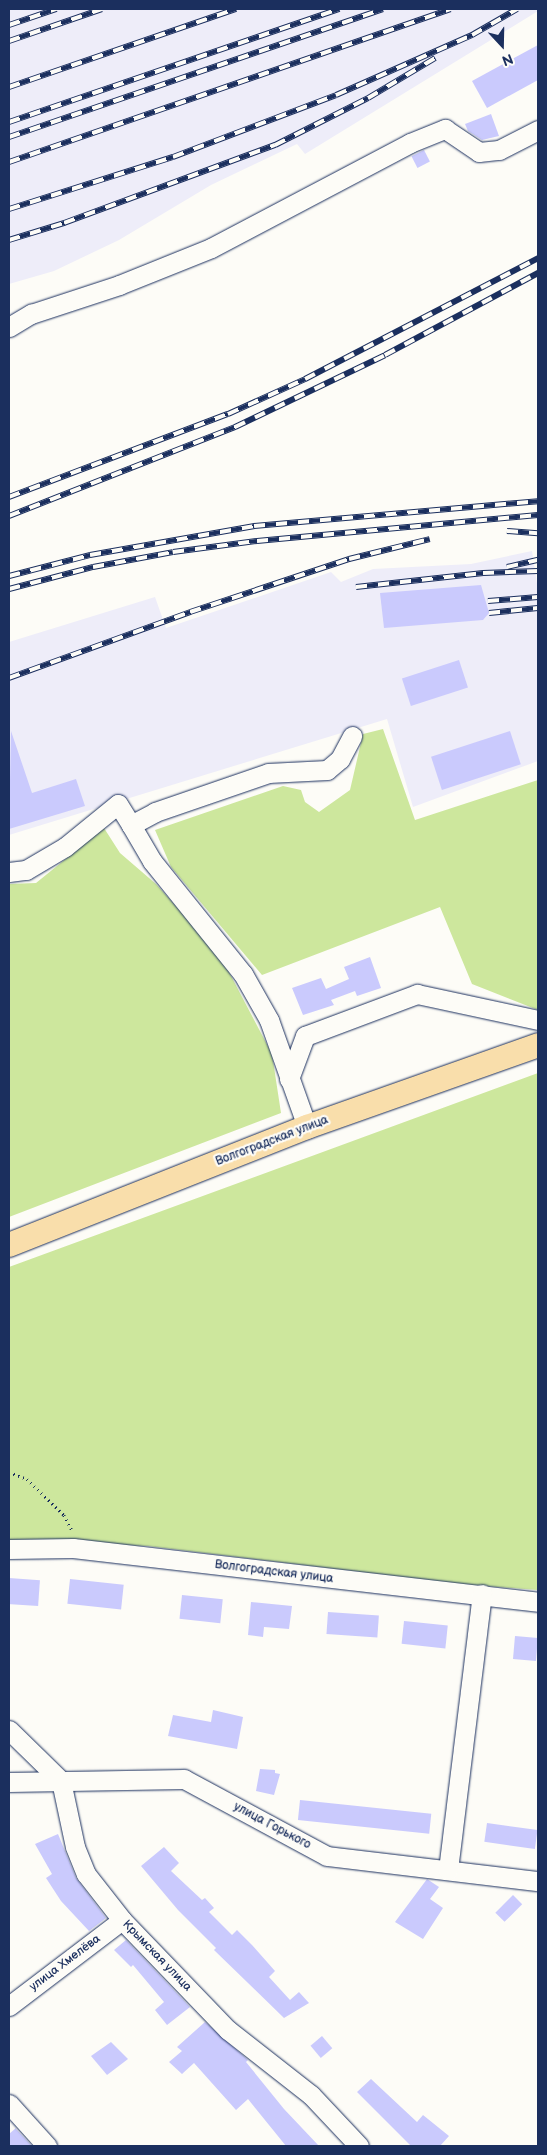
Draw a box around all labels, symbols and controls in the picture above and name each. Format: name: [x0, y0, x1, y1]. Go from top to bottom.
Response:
north arrow: [477, 20, 527, 70]
text: N: [500, 50, 516, 69]
street label: Волгоградская улица: [214, 1113, 330, 1169]
street label: Волгоградская улица: [214, 1558, 334, 1586]
street label: улица Горького: [231, 1800, 313, 1852]
street label: Крымская улица: [119, 1917, 195, 1995]
street label: улица Хмелёва: [27, 1932, 103, 1994]

